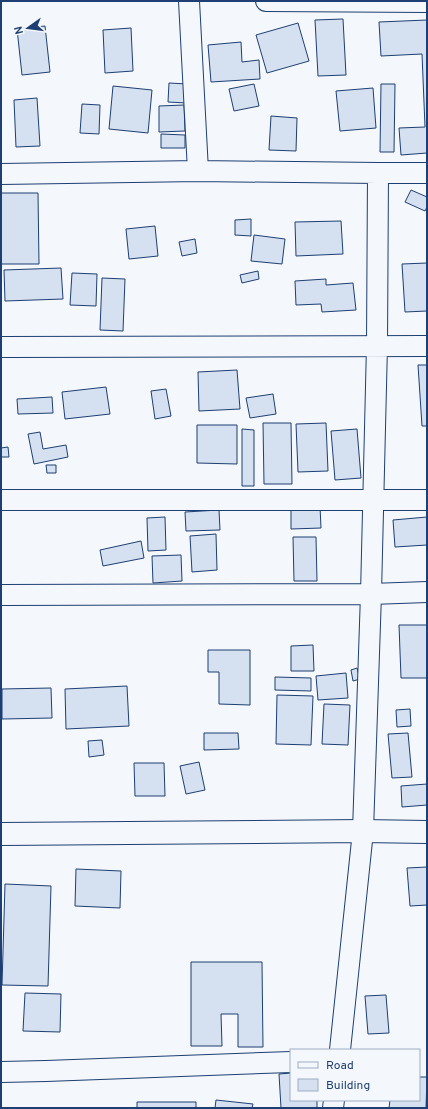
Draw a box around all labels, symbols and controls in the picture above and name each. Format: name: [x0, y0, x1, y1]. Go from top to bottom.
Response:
north arrow: [8, 8, 48, 48]
text: N: [12, 25, 27, 36]
legend: [290, 1049, 420, 1101]
text: Road: [326, 1058, 354, 1074]
text: Building: [326, 1078, 370, 1094]

